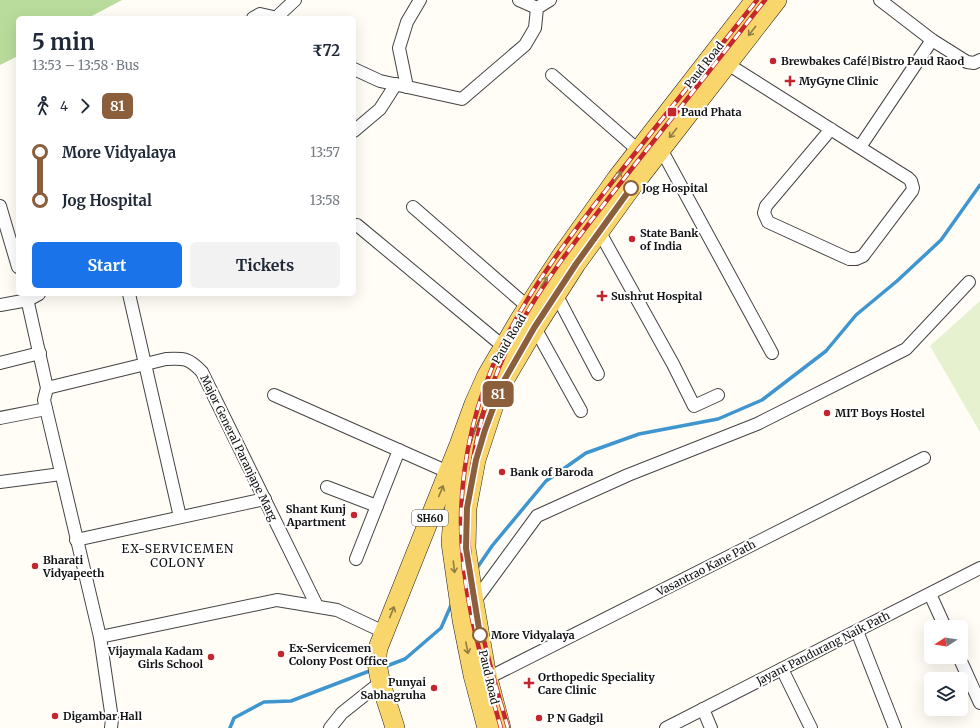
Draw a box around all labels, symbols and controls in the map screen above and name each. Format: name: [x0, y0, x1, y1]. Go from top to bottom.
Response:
one-way arrow: [748, 25, 757, 36]
text: 5 min: [32, 28, 95, 56]
street label: Paud Road: [681, 39, 727, 91]
text: ₹72: [312, 41, 340, 60]
place label: Brewbakes Café|Bistro Paud Raod: [781, 54, 964, 68]
marker: Brewbakes Café|Bistro Paud Raod: [768, 56, 778, 66]
text: 13:53 – 13:58 · Bus: [32, 57, 139, 74]
place label: MyGyne Clinic: [799, 74, 879, 88]
marker: MyGyne Clinic: [784, 75, 796, 87]
icon: walk: [32, 95, 54, 117]
icon: forward: [74, 95, 96, 117]
text: 81: [110, 97, 125, 115]
text: 4: [60, 98, 68, 115]
place label: Paud Phata: [681, 105, 742, 119]
marker: Paud Phata: [666, 106, 678, 118]
one-way arrow: [668, 128, 677, 139]
text: More Vidyalaya: [62, 143, 176, 162]
text: 13:57: [310, 144, 340, 161]
one-way arrow: [614, 170, 623, 181]
marker: Jog Hospital: [623, 180, 639, 196]
place label: Jog Hospital: [641, 181, 708, 195]
text: Jog Hospital: [62, 191, 152, 210]
text: 13:58: [310, 192, 340, 209]
place label: State Bank of India: [640, 226, 699, 253]
marker: State Bank of India: [627, 234, 637, 244]
button: Start: [32, 242, 182, 288]
button: Tickets: [190, 242, 340, 288]
one-way arrow: [540, 277, 548, 288]
place label: Sushrut Hospital: [611, 289, 703, 303]
marker: Sushrut Hospital: [596, 290, 608, 302]
street label: Paud Road: [489, 311, 529, 366]
street label: Major General Paranjape Marg: [197, 373, 281, 524]
line badge: 81: [480, 381, 516, 407]
text: 81: [491, 385, 505, 403]
place label: MIT Boys Hostel: [835, 406, 925, 420]
marker: MIT Boys Hostel: [822, 408, 832, 418]
place label: Bank of Baroda: [510, 465, 593, 479]
marker: Bank of Baroda: [497, 467, 507, 477]
one-way arrow: [437, 485, 445, 497]
place label: Shant Kunj Apartment: [286, 502, 347, 529]
marker: Shant Kunj Apartment: [349, 510, 359, 520]
road number: SH60: [412, 510, 448, 526]
street label: Vasantrao Kane Path: [653, 537, 758, 599]
district label: EX-SERVICEMEN COLONY: [122, 541, 234, 570]
place label: Bharati Vidyapeeth: [42, 553, 105, 580]
one-way arrow: [450, 560, 458, 573]
marker: Bharati Vidyapeeth: [30, 561, 40, 571]
one-way arrow: [389, 606, 397, 618]
street label: Jayant Pandurang Naik Path: [753, 608, 893, 688]
north arrow: [924, 620, 968, 664]
map controls: [924, 620, 968, 716]
marker: More Vidyalaya: [472, 627, 488, 643]
place label: More Vidyalaya: [491, 628, 575, 642]
place label: Ex-Servicemen Colony Post Office: [289, 641, 388, 668]
one-way arrow: [464, 641, 472, 654]
place label: Vijaymala Kadam Girls School: [107, 644, 203, 671]
street label: Paud Road: [476, 648, 502, 706]
marker: Ex-Servicemen Colony Post Office: [276, 649, 286, 659]
marker: Vijaymala Kadam Girls School: [206, 652, 216, 662]
place label: Orthopedic Speciality Care Clinic: [538, 670, 655, 697]
button: layers: [924, 672, 968, 716]
place label: Punyai Sabhagruha: [361, 675, 426, 702]
marker: Orthopedic Speciality Care Clinic: [523, 677, 535, 689]
marker: Punyai Sabhagruha: [429, 683, 439, 693]
place label: Digambar Hall: [63, 709, 142, 723]
marker: Digambar Hall: [50, 711, 60, 721]
place label: P N Gadgil: [547, 711, 604, 725]
marker: P N Gadgil: [534, 713, 544, 723]

